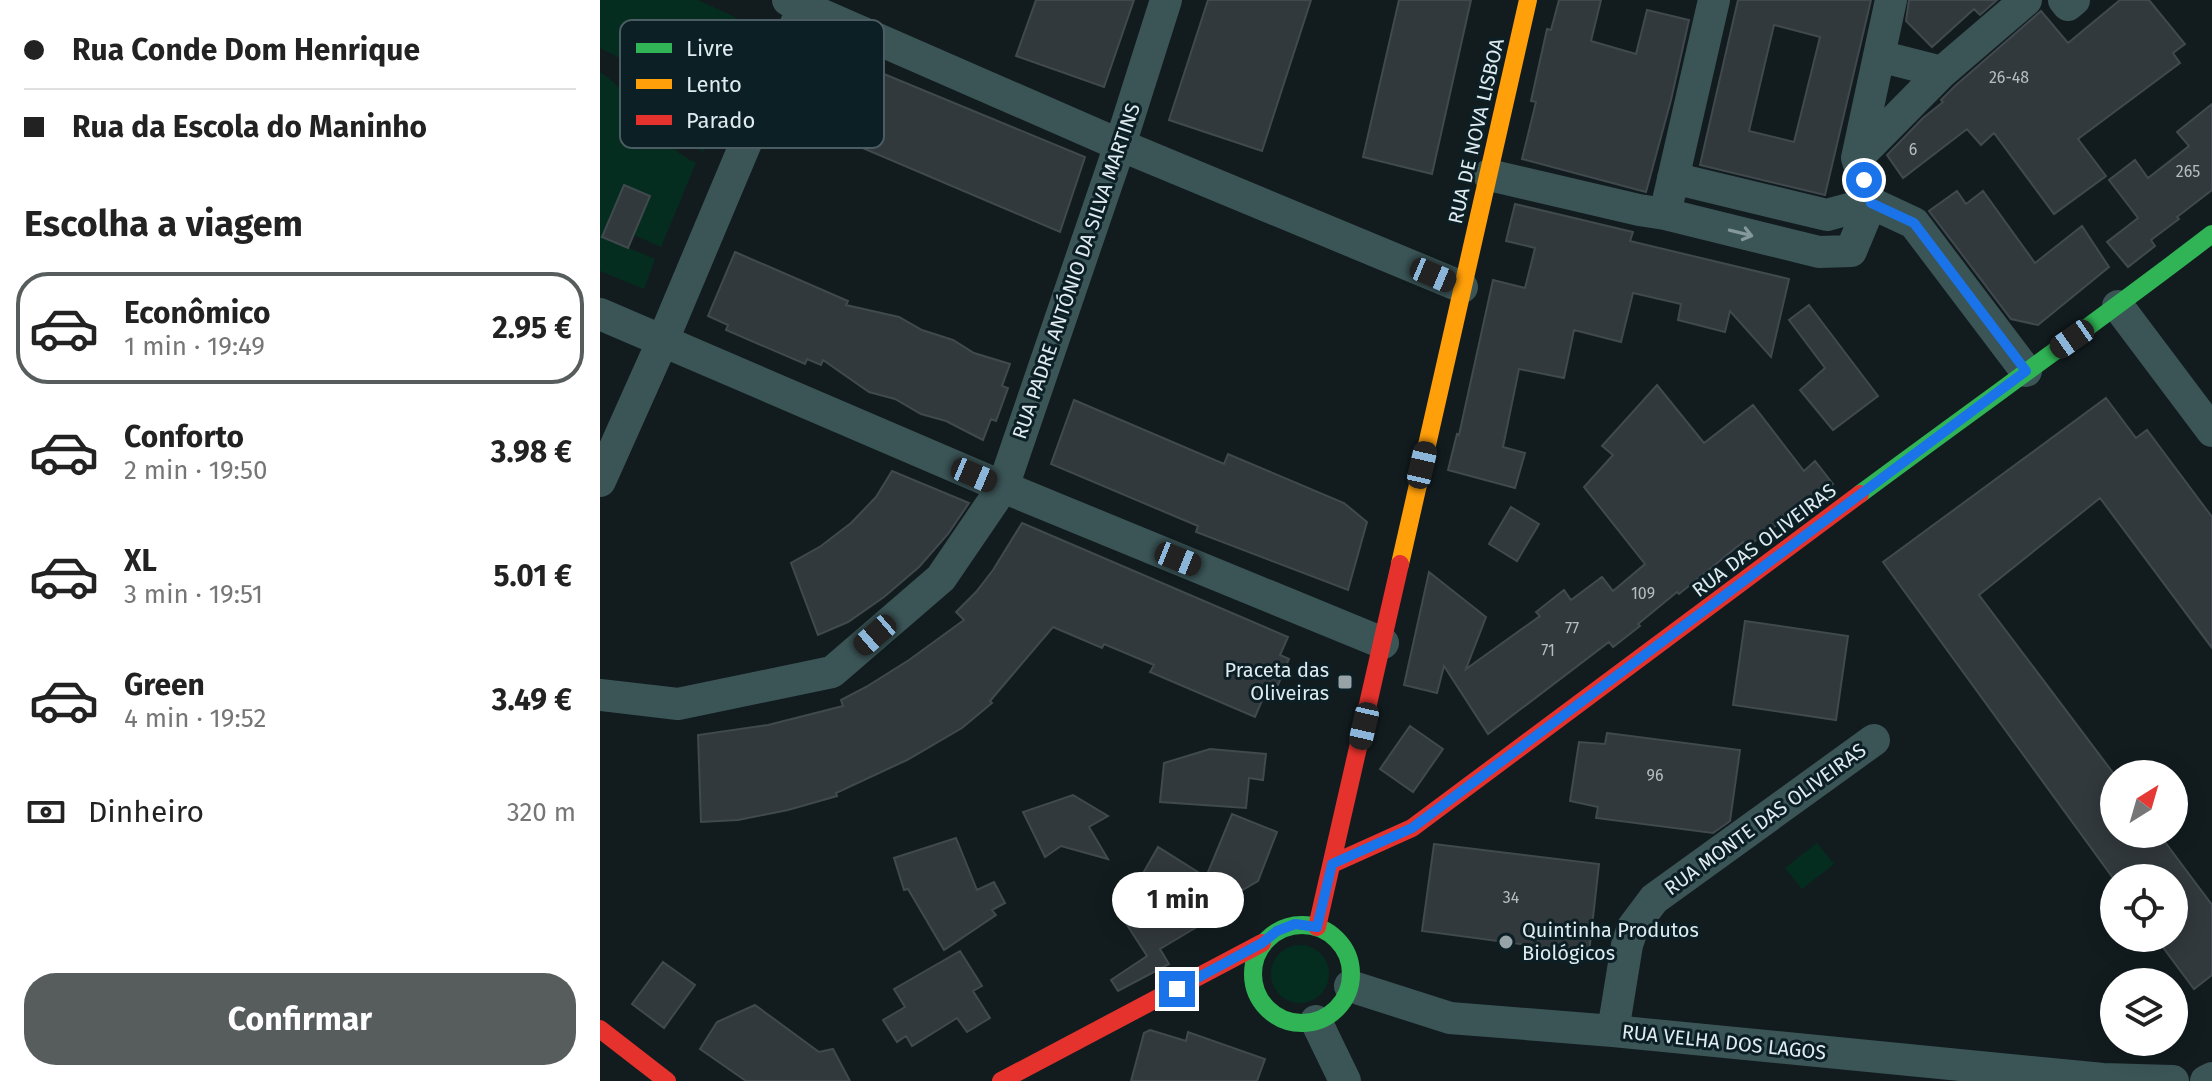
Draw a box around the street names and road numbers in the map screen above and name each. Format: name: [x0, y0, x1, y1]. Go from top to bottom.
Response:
street label: RUA DE NOVA LISBOA: [1443, 35, 1509, 226]
street label: RUA PADRE ANTÓNIO DA SILVA MARTINS: [1007, 100, 1145, 442]
street label: RUA DAS OLIVEIRAS: [1687, 478, 1841, 602]
street label: RUA MONTE DAS OLIVEIRAS: [1660, 738, 1870, 900]
street label: RUA VELHA DOS LAGOS: [1621, 1019, 1827, 1065]

